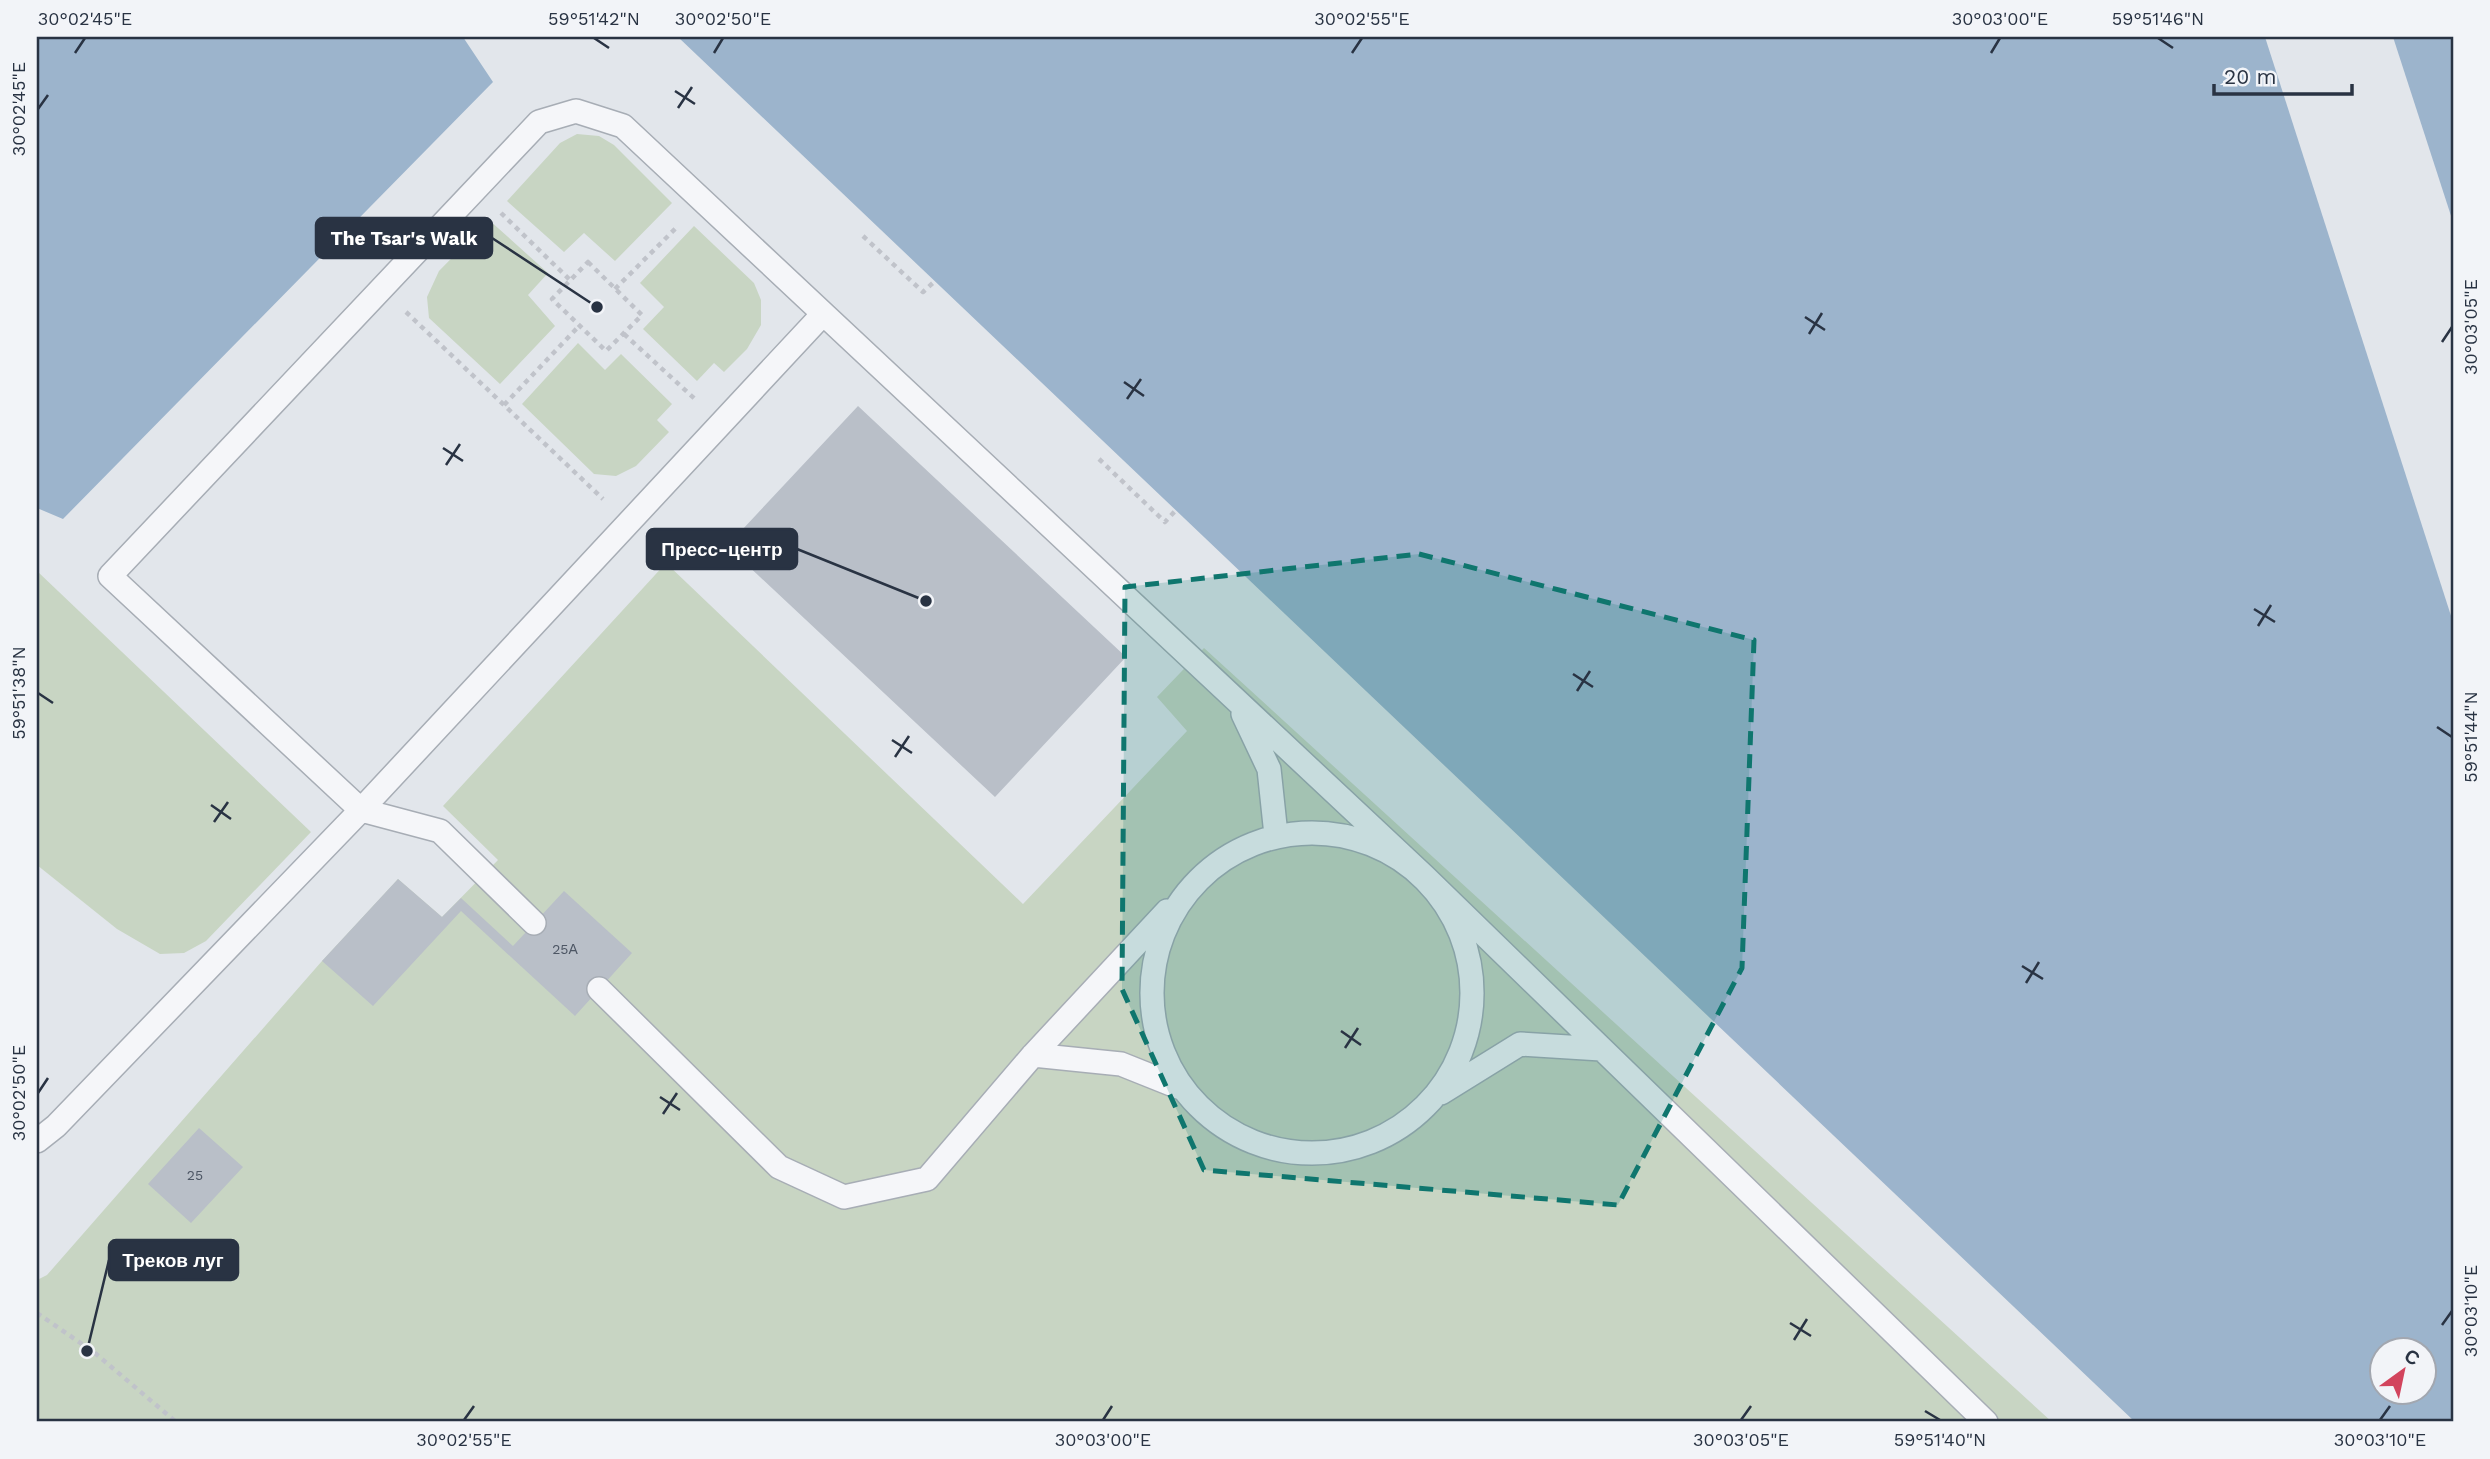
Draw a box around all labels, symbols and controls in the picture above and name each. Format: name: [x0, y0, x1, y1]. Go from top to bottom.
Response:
text: 30°02'45"E: [38, 8, 132, 29]
text: 59°51'42"N: [548, 8, 640, 29]
text: 30°02'50"E: [675, 8, 771, 29]
text: 30°02'55"E: [1314, 8, 1410, 29]
text: 30°03'00"E: [1952, 8, 2048, 29]
text: 59°51'46"N: [2112, 8, 2204, 29]
scale bar: [2214, 52, 2352, 96]
text: 30°02'45"E: [8, 62, 29, 156]
text: 20 m: [2224, 64, 2276, 89]
callout: The Tsar's Walk: [316, 218, 492, 258]
text: The Tsar's Walk: [330, 227, 478, 250]
text: 30°03'05"E: [2460, 279, 2481, 375]
callout: Пресс-центр: [647, 529, 797, 569]
text: Пресс-центр: [661, 538, 783, 561]
text: 59°51'38"N: [8, 646, 29, 740]
text: 59°51'44"N: [2460, 691, 2481, 783]
house number: 25А: [552, 941, 578, 957]
text: 30°02'50"E: [8, 1045, 29, 1141]
house number: 25: [187, 1167, 203, 1183]
callout: Треков луг: [109, 1240, 238, 1280]
text: Треков луг: [122, 1249, 224, 1272]
text: 30°03'10"E: [2460, 1265, 2481, 1357]
north arrow: [2368, 1336, 2438, 1406]
text: С: [2400, 1344, 2424, 1371]
text: 30°02'55"E: [416, 1429, 512, 1450]
text: 30°03'00"E: [1055, 1429, 1151, 1450]
text: 30°03'05"E: [1693, 1429, 1789, 1450]
text: 59°51'40"N: [1894, 1429, 1986, 1450]
text: 30°03'10"E: [2334, 1429, 2426, 1450]

